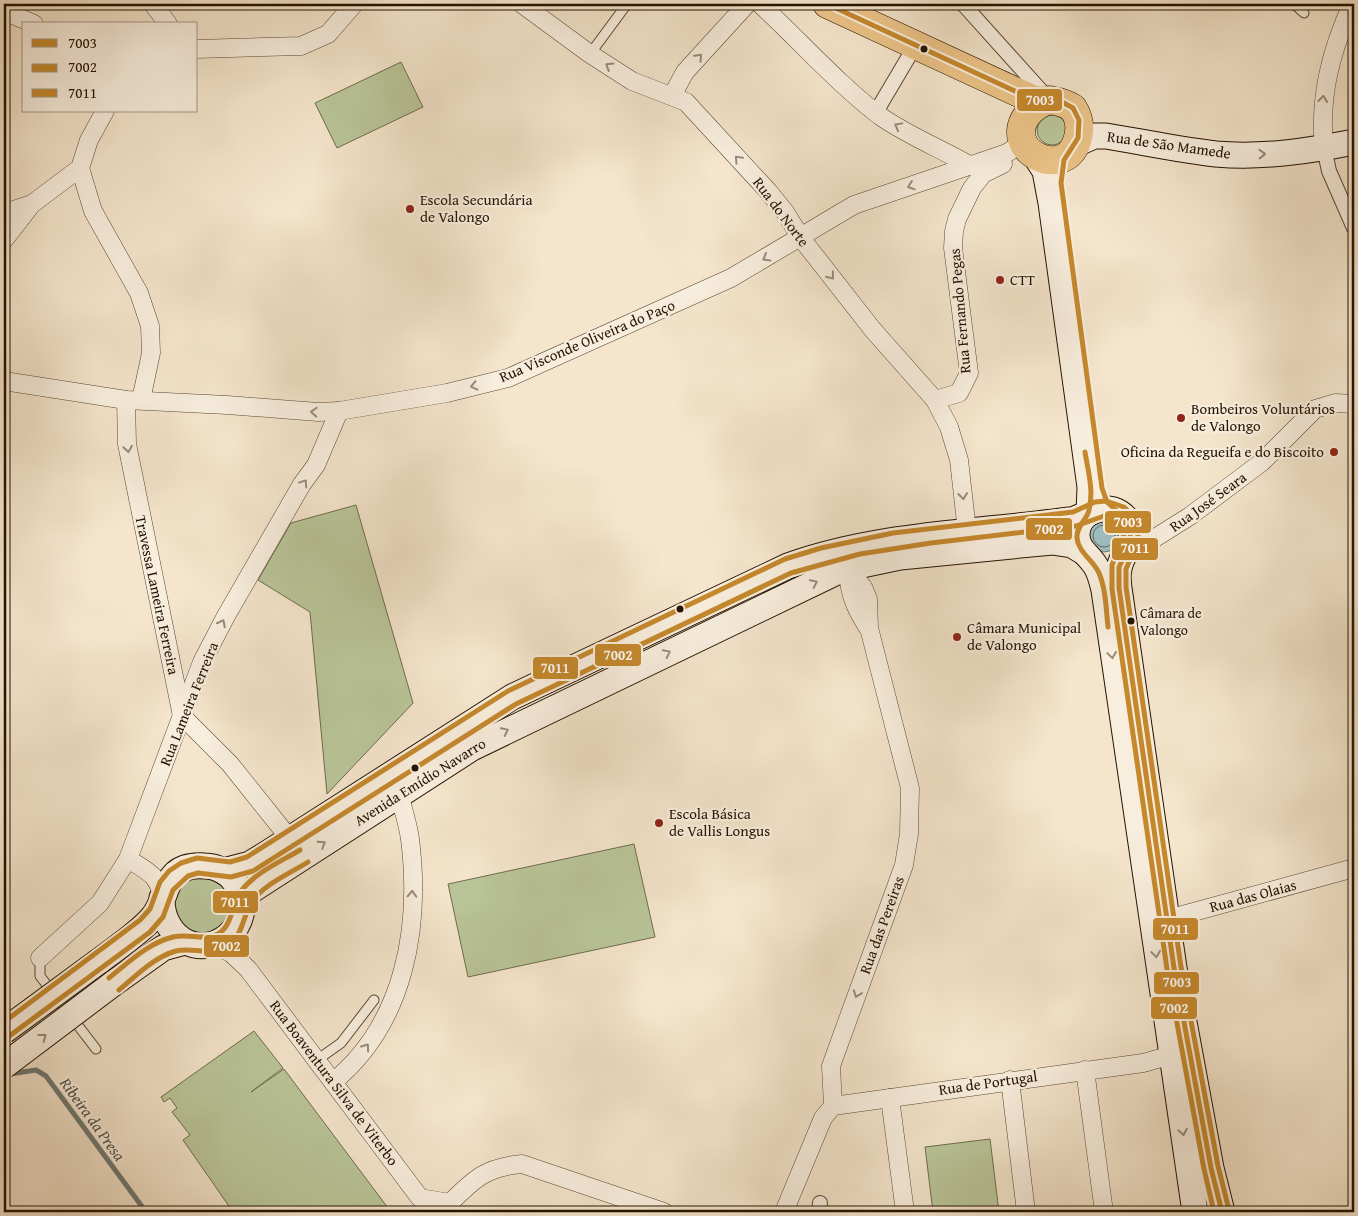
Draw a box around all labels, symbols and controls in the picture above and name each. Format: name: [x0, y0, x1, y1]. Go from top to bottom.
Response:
legend: [22, 22, 198, 112]
text: 7003: [68, 32, 97, 53]
unlabelled marker: [919, 44, 929, 54]
one-way arrow: [693, 53, 702, 62]
text: 7002: [68, 56, 97, 77]
one-way arrow: [605, 63, 614, 73]
text: 7011: [68, 82, 97, 103]
line badge: 7003: [1016, 88, 1063, 112]
text: 7003: [1025, 90, 1055, 110]
one-way arrow: [1317, 95, 1328, 103]
one-way arrow: [894, 122, 903, 132]
street label: Rua de São Mamede: [1106, 125, 1232, 164]
one-way arrow: [1258, 149, 1266, 159]
one-way arrow: [735, 155, 744, 164]
street label: Rua do Norte: [748, 173, 814, 251]
one-way arrow: [908, 181, 916, 191]
place label: Escola Secundária de Valongo: [420, 189, 533, 227]
marker: Escola Secundária de Valongo: [404, 203, 416, 215]
street label: Rua Fernando Pegas: [944, 248, 975, 375]
one-way arrow: [763, 252, 772, 262]
place label: CTT: [1010, 269, 1036, 290]
one-way arrow: [825, 270, 833, 279]
marker: CTT: [994, 274, 1006, 286]
street label: Rua Visconde Oliveira do Paço: [496, 294, 678, 387]
one-way arrow: [470, 380, 479, 391]
place label: Bombeiros Voluntários de Valongo: [1191, 398, 1335, 436]
one-way arrow: [310, 406, 318, 417]
marker: Bombeiros Voluntários de Valongo: [1175, 412, 1187, 424]
place label: Oficina da Regueifa e do Biscoito: [1121, 441, 1324, 462]
one-way arrow: [123, 445, 133, 453]
marker: Oficina da Regueifa e do Biscoito: [1328, 446, 1340, 458]
street label: Rua José Seara: [1165, 467, 1250, 537]
one-way arrow: [298, 479, 307, 489]
one-way arrow: [957, 492, 968, 500]
line badge: 7003: [1104, 510, 1152, 534]
text: 7003: [1113, 512, 1143, 532]
street label: Travessa Lameira Ferreira: [130, 513, 185, 676]
line badge: 7002: [1025, 517, 1073, 541]
text: 7002: [1034, 519, 1064, 539]
line badge: 7011: [1111, 537, 1159, 561]
text: 7011: [1120, 538, 1150, 558]
one-way arrow: [809, 579, 818, 589]
place label: Câmara de Valongo: [1140, 603, 1202, 640]
unlabelled marker: [675, 604, 685, 614]
marker: Câmara de Valongo: [1126, 616, 1136, 626]
place label: Câmara Municipal de Valongo: [967, 617, 1081, 655]
one-way arrow: [216, 619, 226, 628]
marker: Câmara Municipal de Valongo: [951, 631, 963, 643]
street label: Rua Lameira Ferreira: [154, 639, 223, 769]
line badge: 7002: [594, 643, 642, 667]
text: 7002: [603, 645, 633, 665]
one-way arrow: [662, 649, 671, 660]
one-way arrow: [1107, 650, 1117, 659]
line badge: 7011: [532, 656, 579, 680]
text: 7011: [540, 658, 570, 678]
one-way arrow: [500, 727, 509, 737]
street label: Avenida Emídio Navarro: [350, 732, 490, 831]
unlabelled marker: [410, 763, 420, 773]
place label: Escola Básica de Vallis Longus: [669, 803, 770, 841]
marker: Escola Básica de Vallis Longus: [653, 817, 665, 829]
one-way arrow: [317, 841, 326, 850]
street label: Rua das Pereiras: [854, 873, 909, 977]
street label: Rua das Olaias: [1207, 874, 1299, 917]
line badge: 7011: [212, 890, 259, 914]
one-way arrow: [407, 890, 418, 898]
text: 7011: [220, 892, 250, 912]
line badge: 7011: [1152, 917, 1199, 941]
text: 7011: [1160, 919, 1190, 939]
line badge: 7002: [203, 934, 250, 958]
text: 7002: [211, 936, 241, 956]
one-way arrow: [1150, 950, 1160, 958]
line badge: 7003: [1153, 971, 1200, 995]
text: 7003: [1162, 972, 1192, 992]
one-way arrow: [853, 989, 863, 997]
street label: Rua Boaventura Silva de Viterbo: [265, 996, 404, 1170]
line badge: 7002: [1150, 996, 1198, 1020]
text: 7002: [1159, 998, 1189, 1018]
one-way arrow: [37, 1034, 47, 1043]
one-way arrow: [360, 1043, 369, 1053]
street label: Rua de Portugal: [937, 1065, 1039, 1100]
water label: Ribeira da Presa: [54, 1071, 132, 1166]
one-way arrow: [1177, 1128, 1187, 1136]

